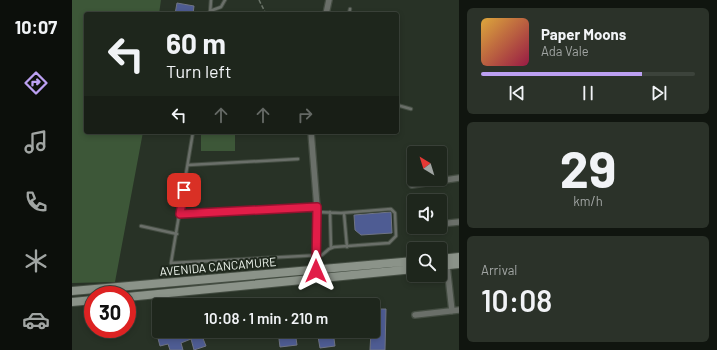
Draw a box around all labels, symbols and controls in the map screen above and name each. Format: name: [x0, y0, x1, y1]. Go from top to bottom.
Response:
text: 10:07: [15, 16, 57, 38]
text: Paper Moons: [541, 25, 626, 43]
text: 60 m: [166, 26, 226, 60]
icon: left: [100, 28, 152, 80]
text: Ada Vale: [541, 43, 589, 59]
text: Turn left: [166, 60, 232, 82]
icon: directions: [22, 69, 50, 97]
icon: previous: [506, 82, 528, 104]
icon: pause: [577, 82, 599, 104]
icon: next: [648, 82, 670, 104]
icon: left: [168, 104, 190, 126]
icon: ahead: [210, 104, 232, 126]
icon: ahead: [252, 104, 274, 126]
icon: right: [294, 104, 316, 126]
icon: music: [22, 128, 50, 156]
text: 29: [560, 136, 616, 198]
north arrow: [407, 146, 447, 186]
map controls: [407, 146, 447, 282]
pin: [167, 173, 201, 207]
icon: arrive: [173, 179, 195, 201]
icon: phone: [22, 188, 50, 216]
text: km/h: [573, 193, 603, 209]
button: sound: [407, 194, 447, 234]
button: search: [407, 242, 447, 282]
icon: climate: [22, 247, 50, 275]
position arrow: [295, 250, 337, 292]
street label: AVENIDA CANCAMURE: [159, 254, 277, 278]
text: Arrival: [481, 262, 517, 278]
text: 10:08: [481, 282, 552, 318]
speed limit sign: 30: [84, 286, 136, 338]
icon: car: [22, 306, 50, 334]
text: 10:08 · 1 min · 210 m: [204, 309, 328, 327]

